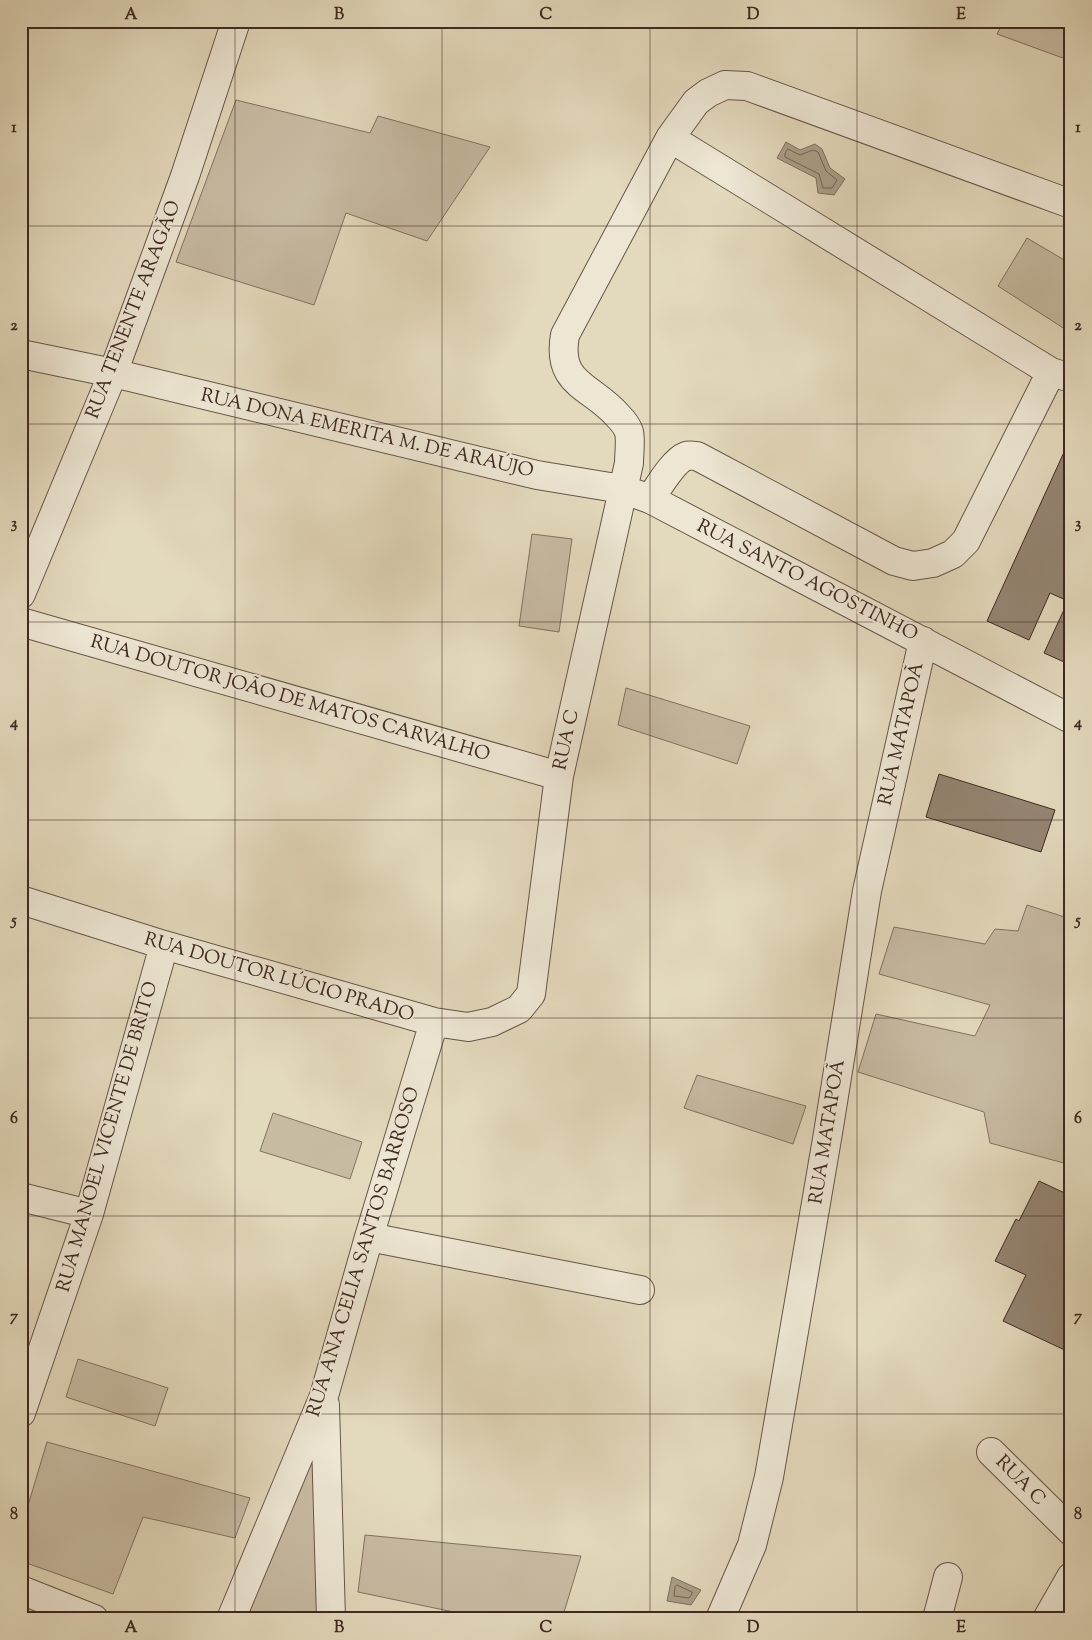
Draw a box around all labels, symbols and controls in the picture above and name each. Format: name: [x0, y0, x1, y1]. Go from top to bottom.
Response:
text: A: [125, 4, 138, 27]
text: B: [334, 4, 344, 27]
text: C: [540, 4, 553, 27]
text: D: [747, 4, 760, 27]
text: E: [956, 4, 966, 27]
text: 1: [11, 117, 17, 140]
text: 1: [1075, 117, 1081, 140]
street label: RUA TENENTE ARAGÃO: [80, 197, 188, 423]
text: 2: [10, 315, 18, 338]
text: 2: [1074, 315, 1082, 338]
street label: RUA DONA EMERITA M. DE ARAÚJO: [198, 383, 536, 485]
text: 3: [11, 513, 18, 536]
street label: RUA SANTO AGOSTINHO: [692, 513, 922, 649]
text: 3: [1075, 513, 1082, 536]
street label: RUA DOUTOR JOÃO DE MATOS CARVALHO: [87, 629, 493, 769]
street label: RUA MATAPOÃ: [872, 659, 932, 808]
street label: RUA C: [547, 707, 587, 773]
text: 4: [9, 712, 18, 735]
text: 4: [1073, 712, 1082, 735]
text: 5: [9, 910, 17, 933]
text: 5: [1073, 910, 1081, 933]
street label: RUA DOUTOR LÚCIO PRADO: [141, 926, 417, 1030]
street label: RUA MANOEL VICENTE DE BRITO: [51, 979, 165, 1295]
street label: RUA MATAPOÃ: [803, 1057, 853, 1206]
street label: RUA ANA CELIA SANTOS BARROSO: [301, 1084, 427, 1420]
text: 6: [10, 1108, 18, 1131]
text: 6: [1074, 1108, 1082, 1131]
text: 7: [10, 1306, 19, 1329]
text: 7: [1074, 1306, 1083, 1329]
street label: RUA C: [989, 1450, 1051, 1512]
text: 8: [10, 1504, 18, 1527]
text: 8: [1074, 1504, 1082, 1527]
text: A: [125, 1617, 138, 1640]
text: B: [334, 1617, 344, 1640]
text: C: [540, 1617, 553, 1640]
text: D: [747, 1617, 760, 1640]
text: E: [956, 1617, 966, 1640]

